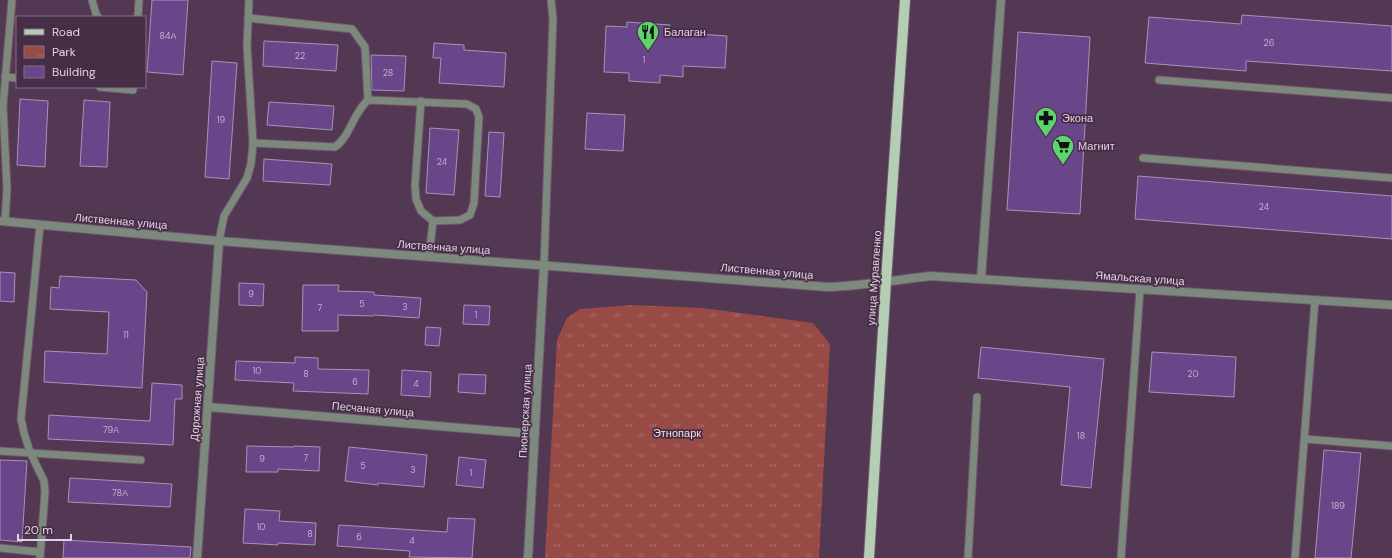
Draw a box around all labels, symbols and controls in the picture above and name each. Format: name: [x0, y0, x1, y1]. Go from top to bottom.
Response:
legend: [16, 16, 146, 88]
restaurant icon: Балаган: [635, 19, 661, 52]
text: Road: [52, 24, 80, 40]
place label: Балаган: [664, 25, 706, 39]
house number: 84А: [160, 30, 176, 42]
house number: 26: [1264, 37, 1275, 49]
text: Park: [52, 44, 76, 60]
house number: 22: [295, 50, 305, 62]
house number: 1: [643, 54, 646, 66]
text: Building: [52, 64, 96, 80]
house number: 28: [383, 67, 393, 79]
pharmacy icon: Экона: [1033, 105, 1059, 138]
place label: Экона: [1062, 111, 1094, 125]
house number: 19: [217, 114, 226, 126]
supermarket icon: Магнит: [1050, 133, 1076, 166]
place label: Магнит: [1078, 139, 1115, 153]
house number: 24: [437, 156, 448, 168]
house number: 24: [1259, 201, 1270, 213]
street label: Лиственная улица: [74, 210, 169, 232]
street label: улица Муравленко: [864, 230, 884, 326]
street label: Лиственная улица: [397, 237, 492, 257]
street label: Лиственная улица: [720, 260, 815, 282]
street label: Ямальская улица: [1095, 268, 1186, 288]
house number: 9: [248, 288, 254, 300]
house number: 5: [359, 298, 365, 310]
house number: 3: [402, 301, 408, 313]
house number: 7: [318, 302, 323, 314]
house number: 1: [475, 309, 478, 321]
house number: 11: [123, 329, 129, 341]
street label: Дорожная улица: [187, 356, 207, 442]
street label: Пионерская улица: [516, 363, 535, 458]
house number: 10: [253, 365, 261, 377]
house number: 8: [303, 368, 309, 380]
house number: 20: [1187, 368, 1199, 380]
house number: 6: [352, 376, 358, 388]
house number: 4: [413, 378, 419, 390]
street label: Песчаная улица: [331, 398, 416, 420]
house number: 79А: [103, 424, 119, 436]
park label: Этнопарк: [653, 426, 701, 440]
house number: 18: [1077, 430, 1085, 442]
house number: 7: [304, 452, 309, 464]
house number: 9: [259, 453, 265, 465]
house number: 5: [360, 460, 366, 472]
house number: 3: [410, 464, 416, 476]
house number: 1: [470, 467, 473, 479]
house number: 78А: [112, 487, 128, 499]
house number: 189: [1331, 500, 1345, 512]
scale bar: [18, 516, 71, 542]
house number: 10: [257, 521, 265, 533]
text: 20 m: [24, 522, 53, 538]
house number: 8: [307, 528, 313, 540]
house number: 6: [356, 531, 362, 543]
house number: 4: [409, 535, 415, 547]

